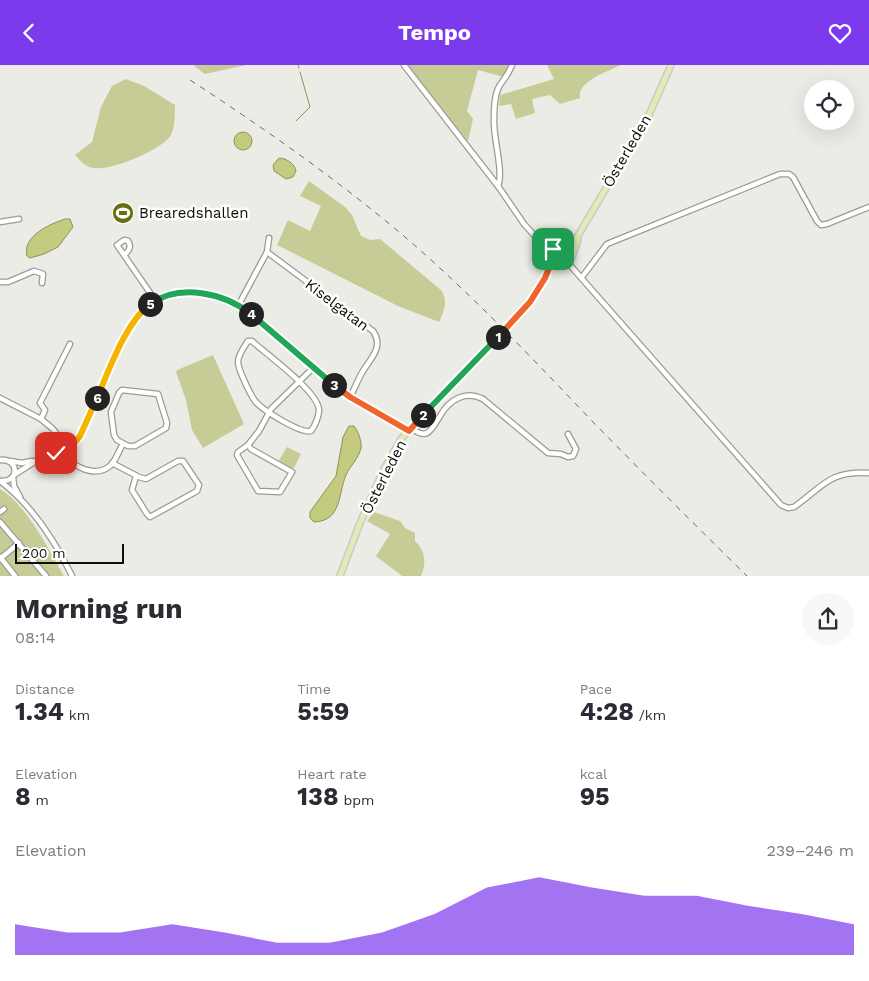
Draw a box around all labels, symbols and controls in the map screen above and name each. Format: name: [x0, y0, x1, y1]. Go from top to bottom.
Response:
icon: back: [15, 19, 43, 47]
icon: heart: [826, 19, 854, 47]
text: Tempo: [398, 20, 471, 45]
map controls: [804, 80, 854, 130]
button: locate: [804, 80, 854, 130]
street label: Österleden: [599, 112, 655, 190]
sports icon: Brearedshallen: [111, 201, 135, 225]
place label: Brearedshallen: [139, 204, 249, 222]
pin: [532, 228, 574, 270]
icon: arrive: [539, 235, 567, 263]
street label: Kiselgatan: [302, 275, 372, 335]
pin: 5: [138, 291, 162, 317]
text: 5: [146, 296, 155, 312]
pin: 4: [238, 301, 264, 327]
text: 4: [247, 306, 256, 322]
pin: 1: [486, 325, 510, 349]
text: 1: [495, 329, 502, 345]
pin: 3: [322, 373, 346, 397]
text: 3: [330, 377, 339, 393]
pin: 6: [84, 385, 110, 411]
text: 6: [93, 390, 102, 406]
pin: 2: [410, 403, 436, 427]
text: 2: [419, 407, 428, 423]
pin: [35, 432, 77, 474]
street label: Österleden: [358, 437, 410, 517]
icon: check: [42, 439, 70, 467]
scale bar: [15, 541, 124, 564]
text: 200 m: [22, 545, 66, 561]
text: Morning run: [15, 592, 183, 625]
button: share: [802, 593, 854, 645]
text: 08:14: [15, 628, 56, 647]
text: Distance: [15, 681, 75, 697]
text: Time: [297, 681, 331, 697]
text: Pace: [580, 681, 612, 697]
text: 1.34: [15, 697, 64, 726]
text: 5:59: [297, 697, 349, 726]
text: 4:28: [580, 697, 634, 726]
text: km: [64, 707, 90, 723]
text: /km: [634, 707, 666, 723]
text: Elevation: [15, 766, 78, 782]
text: Heart rate: [297, 766, 367, 782]
text: kcal: [580, 766, 607, 782]
text: 8: [15, 782, 31, 811]
text: 138: [297, 782, 339, 811]
text: 95: [580, 782, 609, 811]
text: m: [31, 792, 49, 808]
text: bpm: [339, 792, 374, 808]
text: Elevation: [15, 841, 86, 860]
text: 239–246 m: [766, 841, 854, 860]

